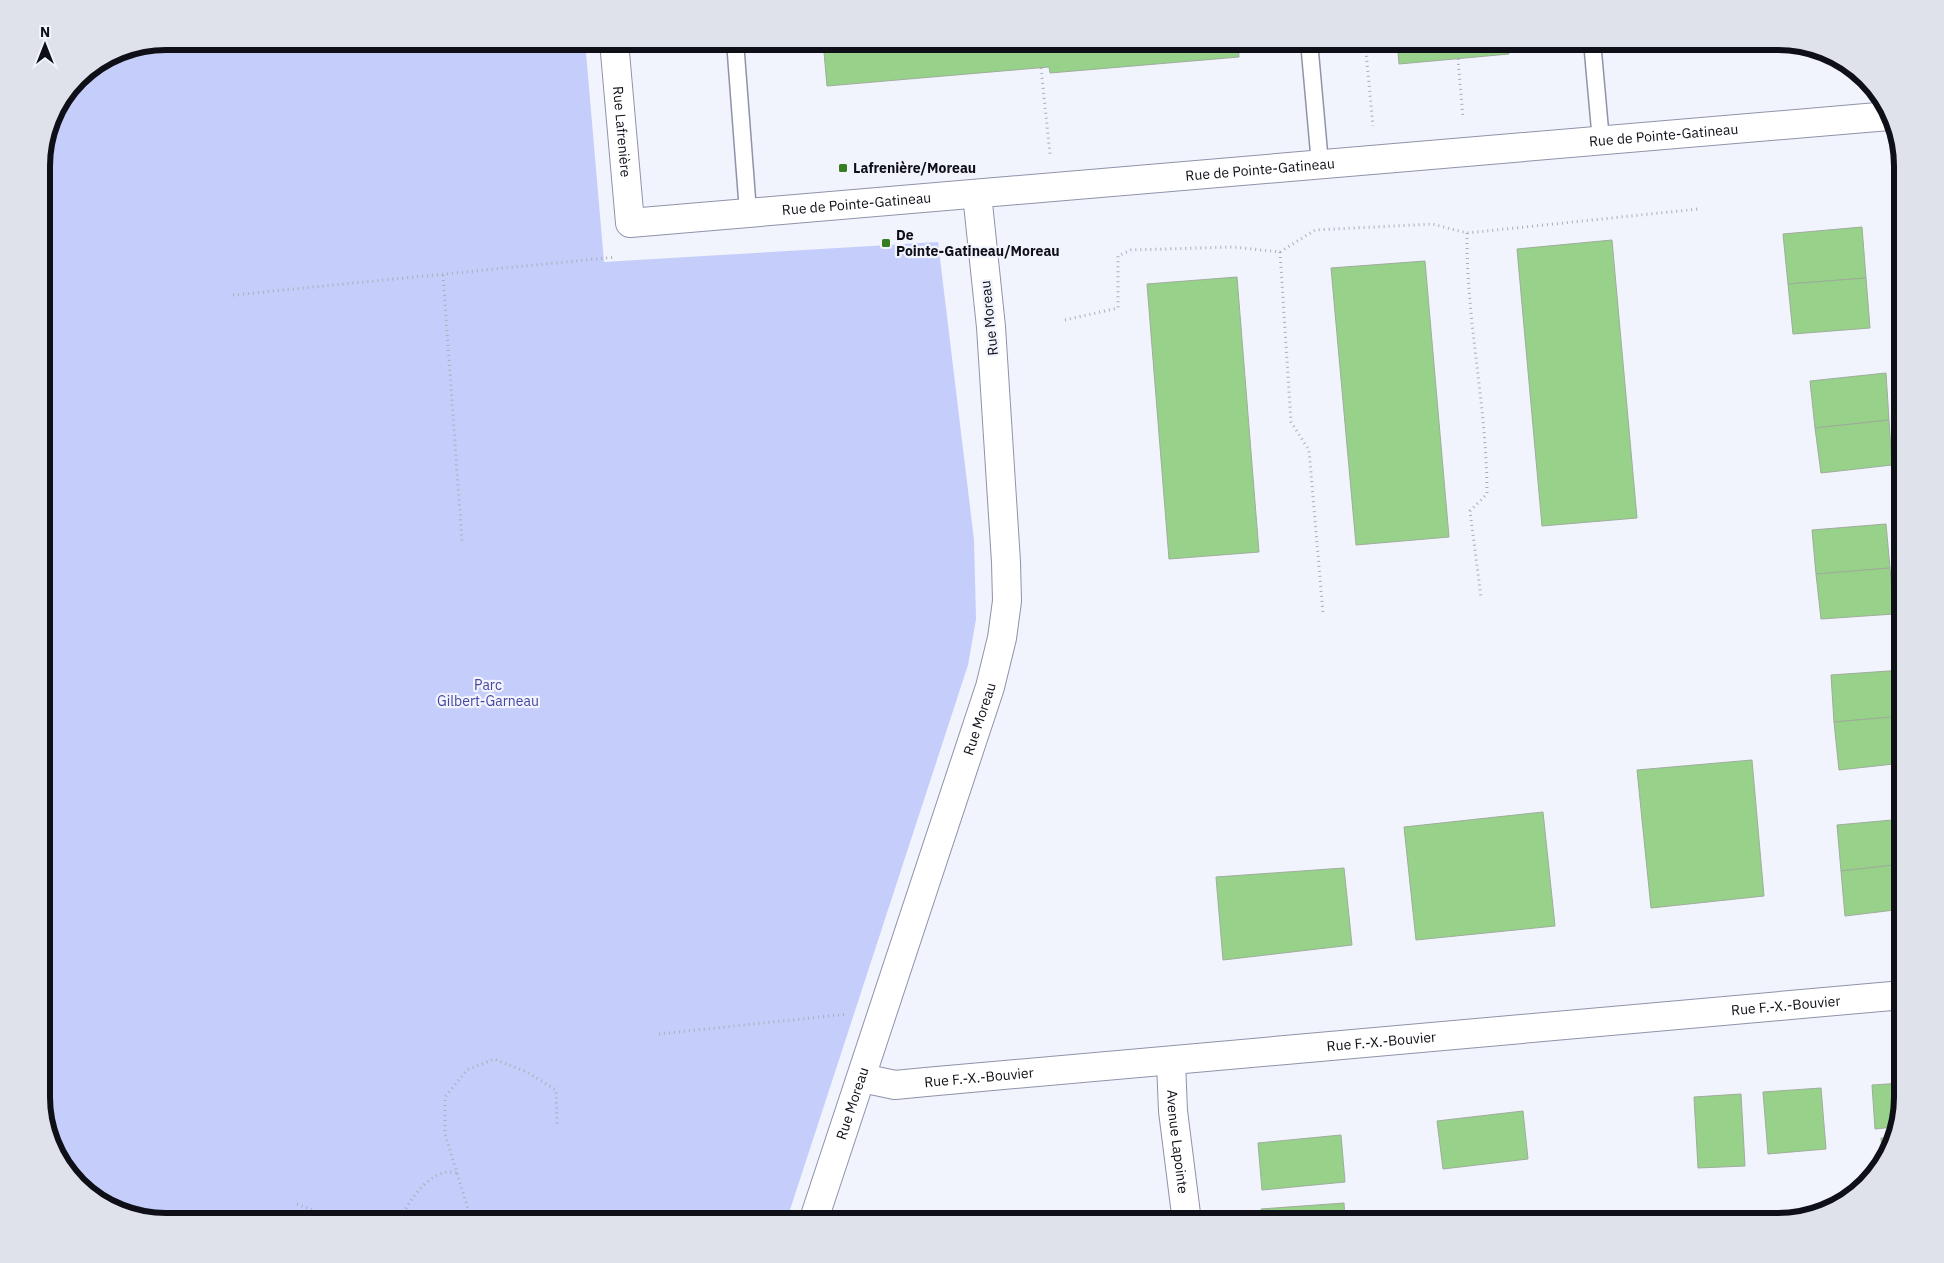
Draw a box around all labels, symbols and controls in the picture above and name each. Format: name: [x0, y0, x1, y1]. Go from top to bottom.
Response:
north arrow: [20, 20, 70, 70]
text: N: [40, 23, 50, 41]
street label: Rue Lafrenière: [609, 85, 635, 178]
street label: Rue de Pointe-Gatineau: [1588, 120, 1739, 150]
street label: Rue de Pointe-Gatineau: [1185, 154, 1335, 185]
place label: Lafrenière/Moreau: [853, 159, 976, 177]
marker: Lafrenière/Moreau: [837, 162, 849, 174]
street label: Rue de Pointe-Gatineau: [781, 188, 932, 219]
place label: De Pointe-Gatineau/Moreau: [896, 226, 1060, 260]
marker: De Pointe-Gatineau/Moreau: [880, 237, 892, 249]
street label: Rue Moreau: [976, 280, 1002, 356]
park label: Parc Gilbert-Garneau: [437, 676, 539, 710]
street label: Rue Moreau: [959, 681, 1000, 757]
street label: Rue F.-X.-Bouvier: [1730, 992, 1841, 1019]
street label: Rue F.-X.-Bouvier: [1326, 1028, 1437, 1055]
street label: Rue F.-X.-Bouvier: [923, 1063, 1034, 1091]
street label: Rue Moreau: [832, 1065, 873, 1142]
street label: Avenue Lapointe: [1163, 1089, 1192, 1195]

